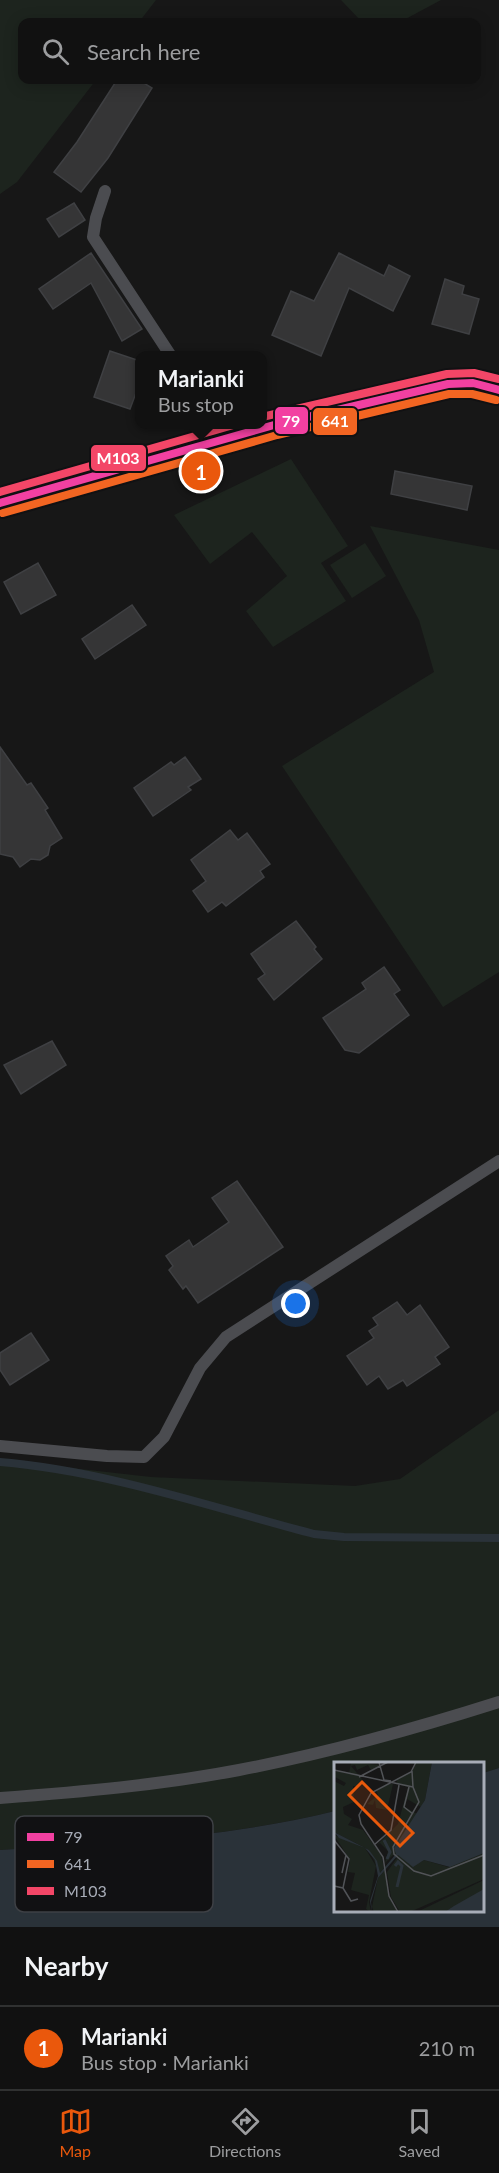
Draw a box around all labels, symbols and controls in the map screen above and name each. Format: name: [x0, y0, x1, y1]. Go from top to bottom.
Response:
search box: [18, 18, 481, 84]
icon: search: [39, 35, 72, 68]
text: Search here: [87, 38, 200, 65]
popup: [135, 351, 267, 429]
text: Marianki: [158, 365, 244, 392]
text: Bus stop: [158, 392, 234, 416]
line badge: 79: [274, 406, 309, 435]
line badge: 641: [312, 407, 358, 436]
text: 79: [282, 411, 300, 430]
text: 641: [321, 411, 349, 430]
line badge: M103: [90, 444, 147, 472]
text: M103: [97, 448, 139, 467]
pin: 1: [182, 448, 220, 494]
your location: [281, 1289, 310, 1318]
inset map: [334, 1762, 484, 1912]
legend: [15, 1816, 213, 1912]
text: 79: [64, 1827, 83, 1846]
text: 641: [64, 1854, 92, 1873]
text: M103: [64, 1881, 107, 1900]
text: Nearby: [24, 1950, 109, 1982]
text: Marianki: [81, 2023, 167, 2050]
text: 1: [38, 2036, 49, 2060]
text: 210 m: [419, 2036, 475, 2060]
text: Bus stop · Marianki: [81, 2050, 249, 2074]
tab: Map: [59, 2105, 92, 2160]
tab: Directions: [209, 2105, 281, 2160]
tab: Saved: [399, 2105, 440, 2160]

